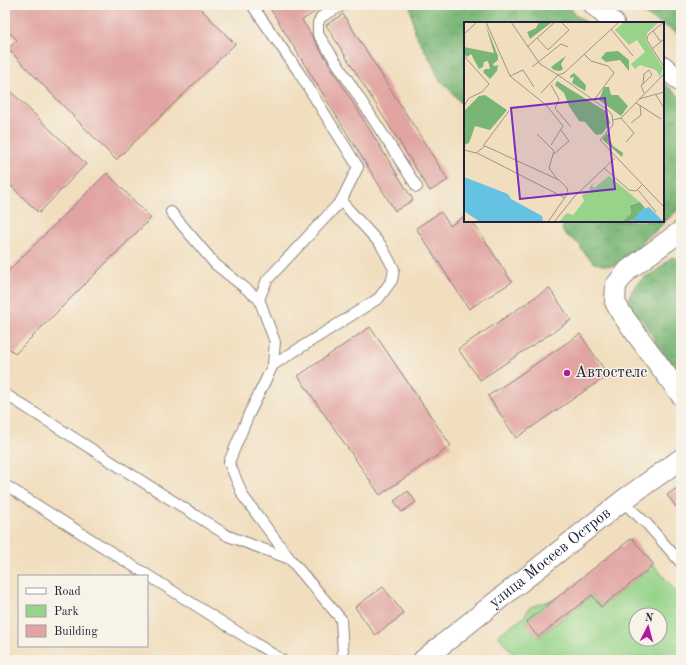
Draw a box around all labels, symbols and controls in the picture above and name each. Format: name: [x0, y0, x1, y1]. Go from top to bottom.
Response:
inset map: [464, 22, 664, 222]
place label: Автостелс: [575, 365, 647, 381]
marker: Автостелс: [562, 368, 572, 378]
street label: улица Мосеев Остров: [487, 505, 614, 611]
legend: [18, 575, 148, 647]
text: Road: [54, 586, 81, 598]
text: Park: [54, 606, 79, 618]
north arrow: [628, 607, 668, 647]
text: N: [644, 613, 654, 625]
text: Building: [54, 626, 98, 638]

